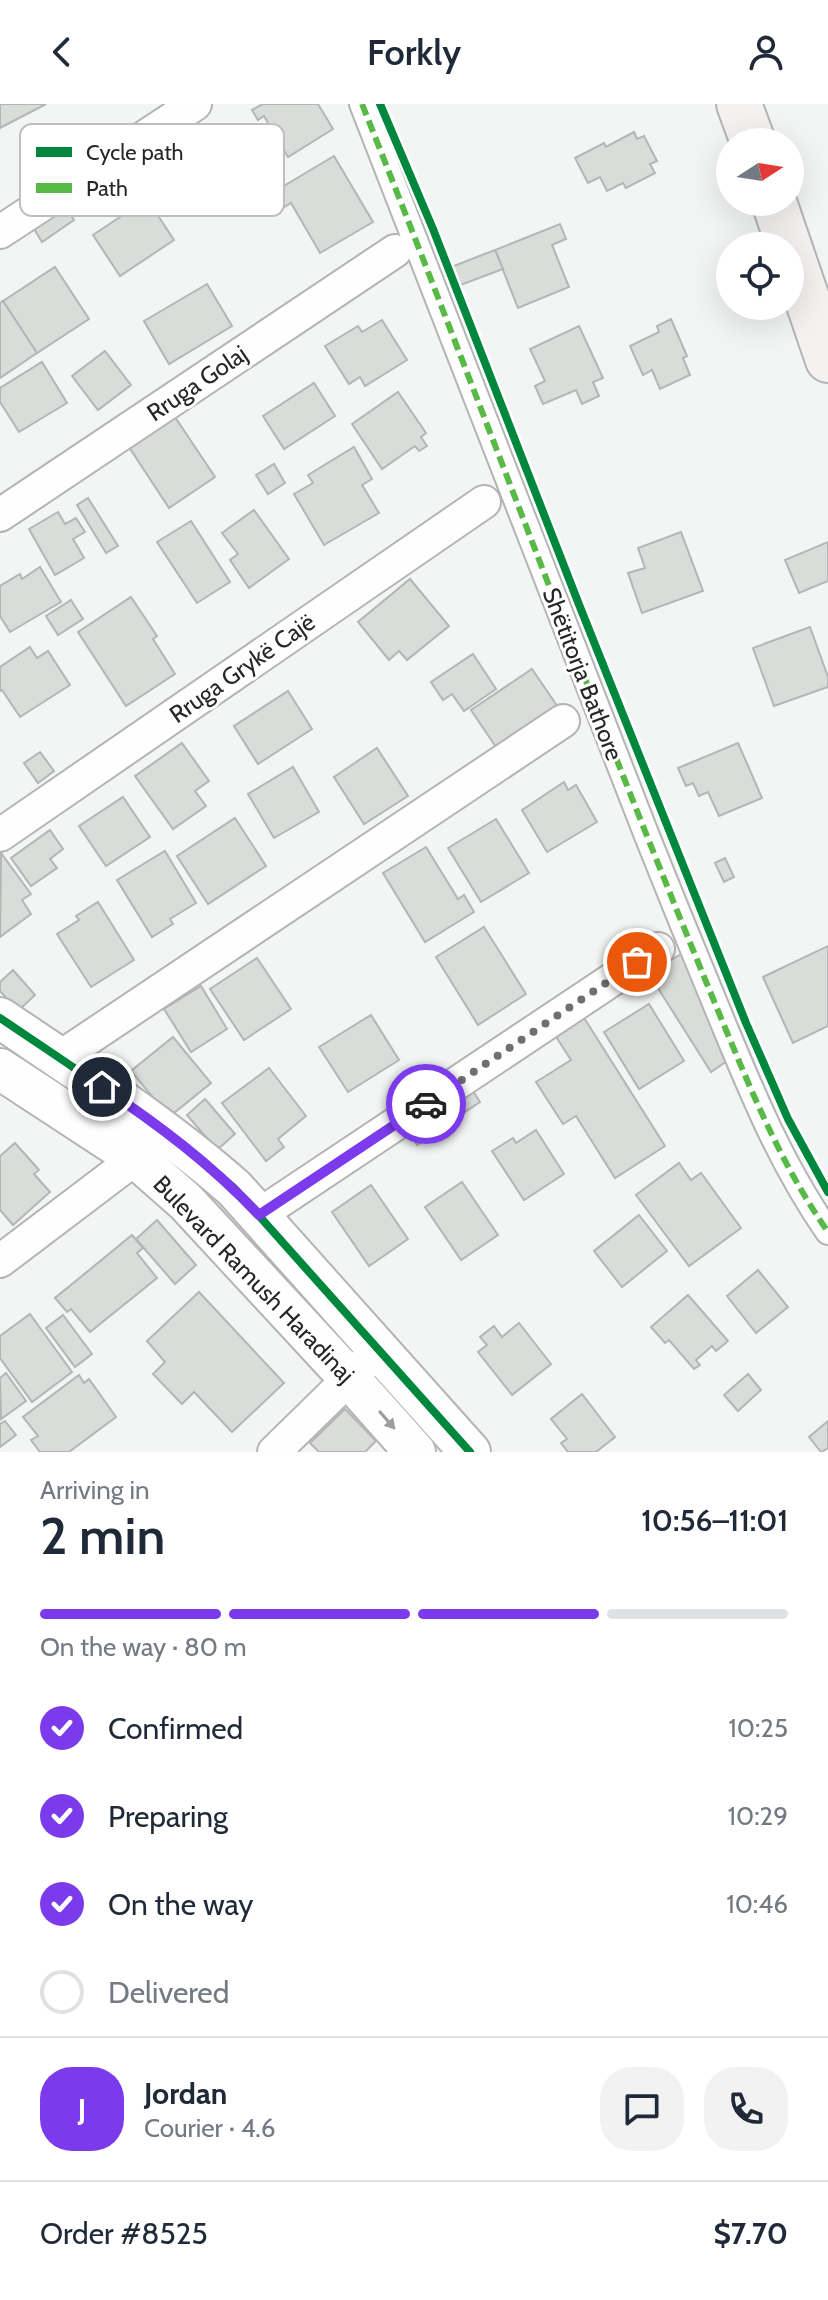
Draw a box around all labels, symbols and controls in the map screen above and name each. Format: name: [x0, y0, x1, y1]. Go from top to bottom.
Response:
icon: back: [40, 30, 84, 74]
text: Forkly: [367, 30, 461, 74]
icon: person: [744, 30, 788, 74]
legend: [20, 124, 284, 216]
north arrow: [716, 128, 804, 216]
map controls: [716, 128, 804, 320]
text: Cycle path: [86, 139, 184, 166]
text: Path: [86, 175, 128, 202]
button: locate: [716, 232, 804, 320]
street label: Rruga Golaj: [141, 339, 253, 427]
street label: Shëtitorja Bathore: [537, 584, 629, 764]
street label: Rruga Grykë Cajë: [164, 607, 320, 729]
pin: [603, 928, 671, 996]
icon: bag: [615, 940, 659, 984]
pin: [68, 1053, 136, 1121]
courier: [386, 1064, 466, 1144]
icon: home: [80, 1065, 124, 1109]
icon: car: [404, 1082, 448, 1126]
street label: Bulevard Ramush Haradinaj: [147, 1169, 361, 1389]
one-way arrow: [377, 1411, 395, 1430]
text: Arriving in: [40, 1474, 150, 1506]
text: 10:56–11:01: [641, 1502, 788, 1539]
text: 2 min: [40, 1504, 165, 1567]
text: On the way · 80 m: [40, 1631, 247, 1663]
icon: check: [40, 1706, 84, 1750]
text: Confirmed: [108, 1710, 243, 1747]
text: 10:25: [728, 1712, 788, 1744]
icon: check: [40, 1794, 84, 1838]
text: Preparing: [108, 1798, 228, 1835]
text: 10:29: [728, 1800, 788, 1832]
icon: check: [40, 1882, 84, 1926]
text: On the way: [108, 1886, 253, 1923]
text: 10:46: [726, 1888, 788, 1920]
text: Delivered: [108, 1974, 229, 2011]
button: chat: [600, 2067, 684, 2151]
button: phone: [704, 2067, 788, 2151]
text: Jordan: [144, 2075, 227, 2112]
text: J: [78, 2091, 86, 2128]
text: Courier · 4.6: [144, 2112, 276, 2144]
text: Order #8525: [40, 2215, 208, 2252]
text: $7.70: [713, 2215, 788, 2252]

